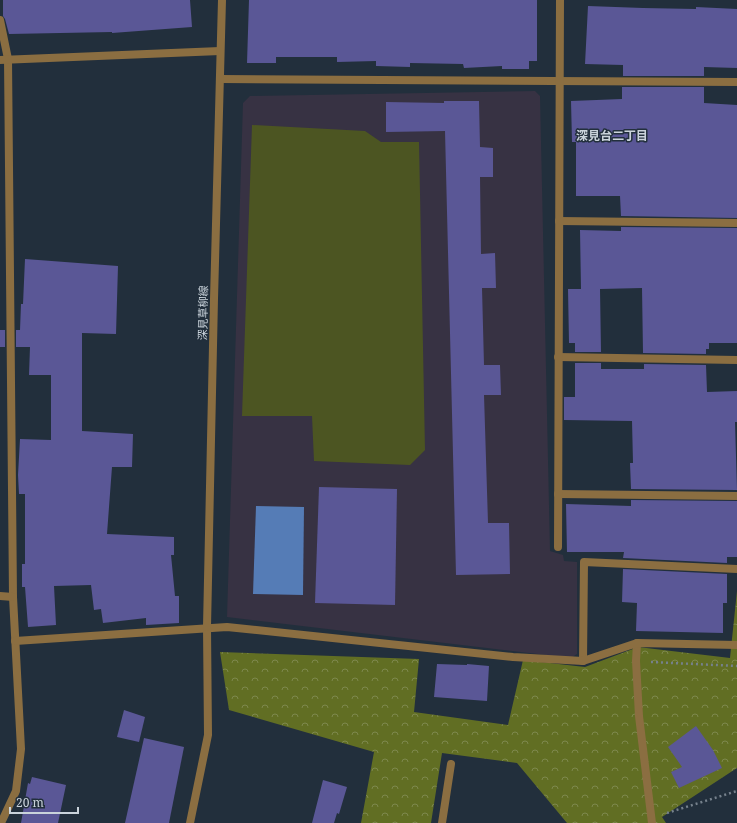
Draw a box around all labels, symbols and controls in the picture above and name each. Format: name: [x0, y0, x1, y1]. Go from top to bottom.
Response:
district label: 深見台二丁目: [576, 127, 648, 144]
street label: 深見草柳線: [195, 285, 210, 341]
scale bar: [10, 789, 78, 815]
text: 20 m: [16, 794, 44, 811]

